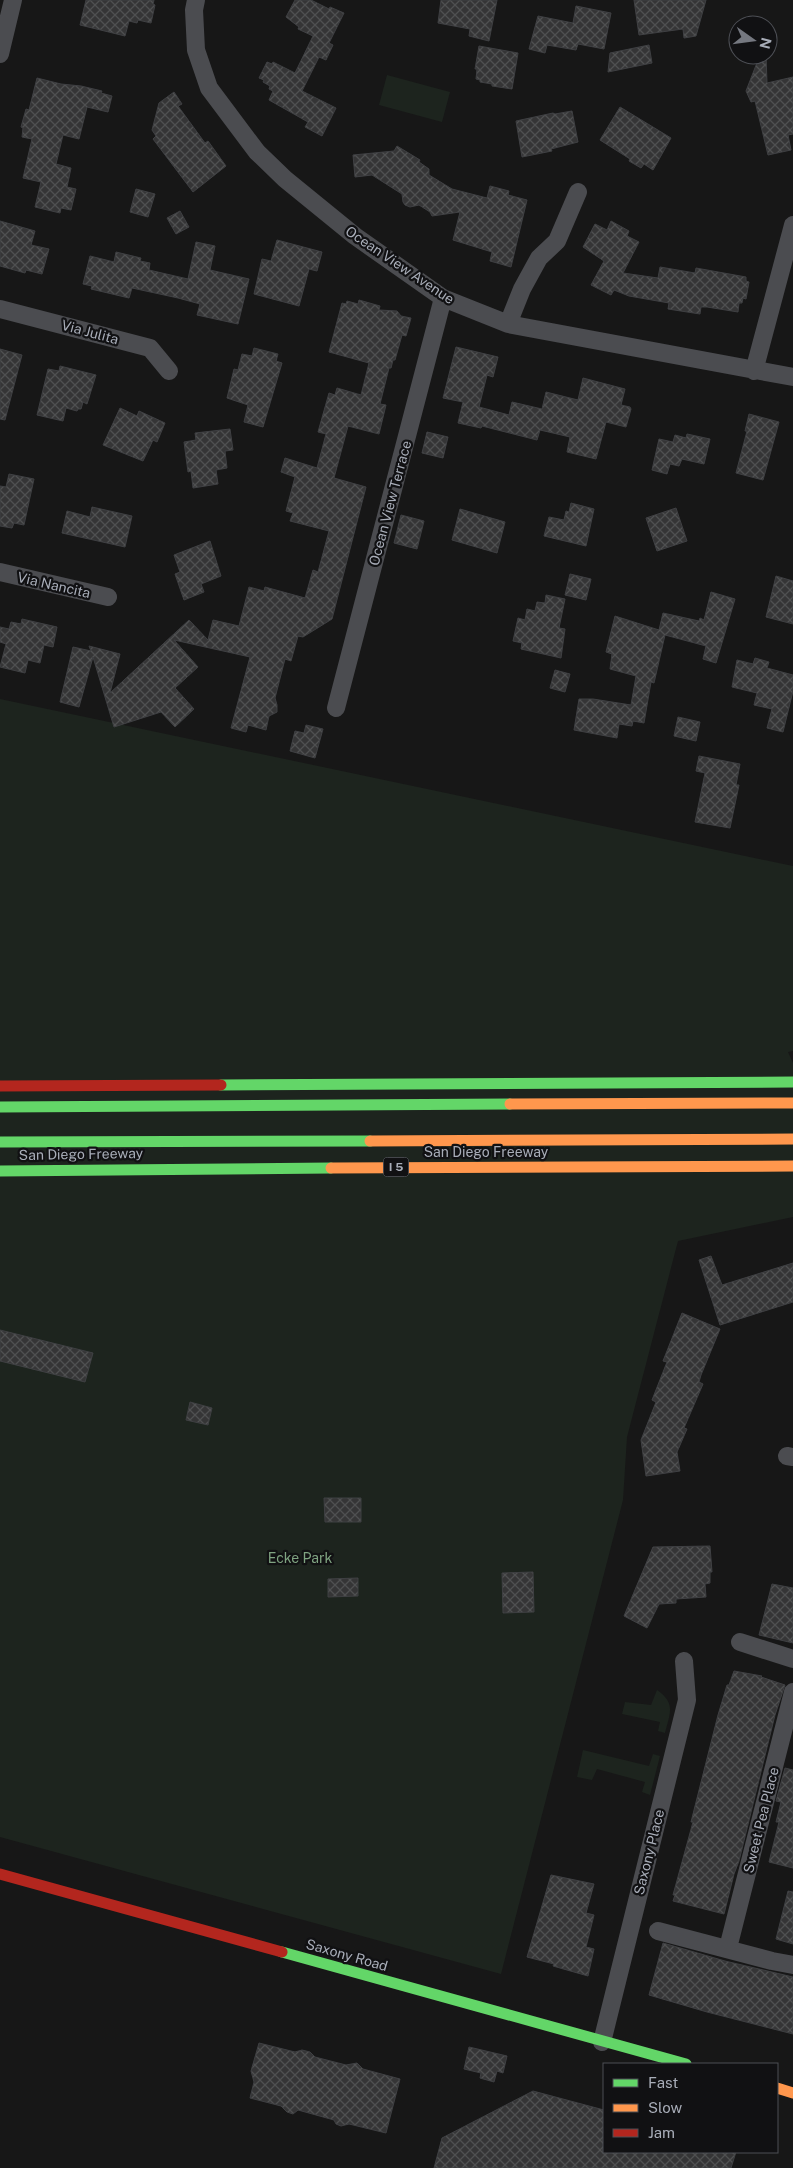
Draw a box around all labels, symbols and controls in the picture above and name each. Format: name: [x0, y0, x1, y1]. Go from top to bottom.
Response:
north arrow: [728, 15, 778, 65]
text: N: [757, 36, 775, 50]
street label: Ocean View Avenue: [343, 223, 457, 307]
street label: Via Julita: [60, 317, 120, 347]
street label: Ocean View Terrace: [366, 439, 414, 567]
street label: Via Nancita: [16, 569, 92, 601]
street label: San Diego Freeway: [424, 1144, 549, 1160]
street label: San Diego Freeway: [19, 1145, 144, 1163]
road number: I 5: [384, 1158, 408, 1176]
park label: Ecke Park: [268, 1550, 333, 1566]
street label: Sweet Pea Place: [740, 1765, 782, 1875]
street label: Saxony Place: [631, 1808, 667, 1896]
street label: Saxony Road: [304, 1936, 390, 1974]
legend: [603, 2063, 778, 2153]
text: Fast: [648, 2074, 678, 2091]
text: Slow: [648, 2099, 683, 2116]
text: Jam: [648, 2124, 675, 2141]

